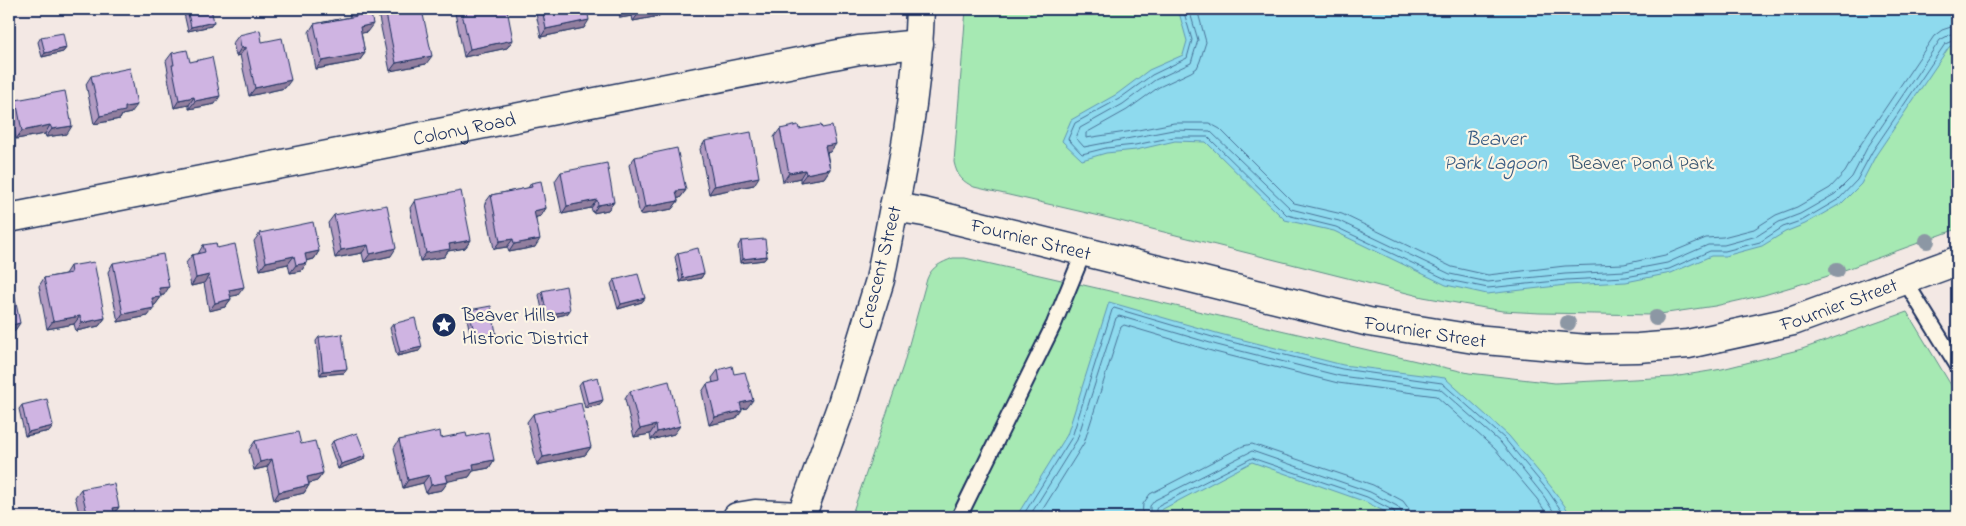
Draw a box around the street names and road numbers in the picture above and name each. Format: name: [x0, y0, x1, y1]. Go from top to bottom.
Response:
street label: Colony Road: [411, 106, 519, 155]
street label: Crescent Street: [852, 203, 911, 332]
street label: Fournier Street: [966, 212, 1094, 270]
street label: Fournier Street: [1777, 272, 1903, 341]
street label: Fournier Street: [1361, 309, 1488, 357]

